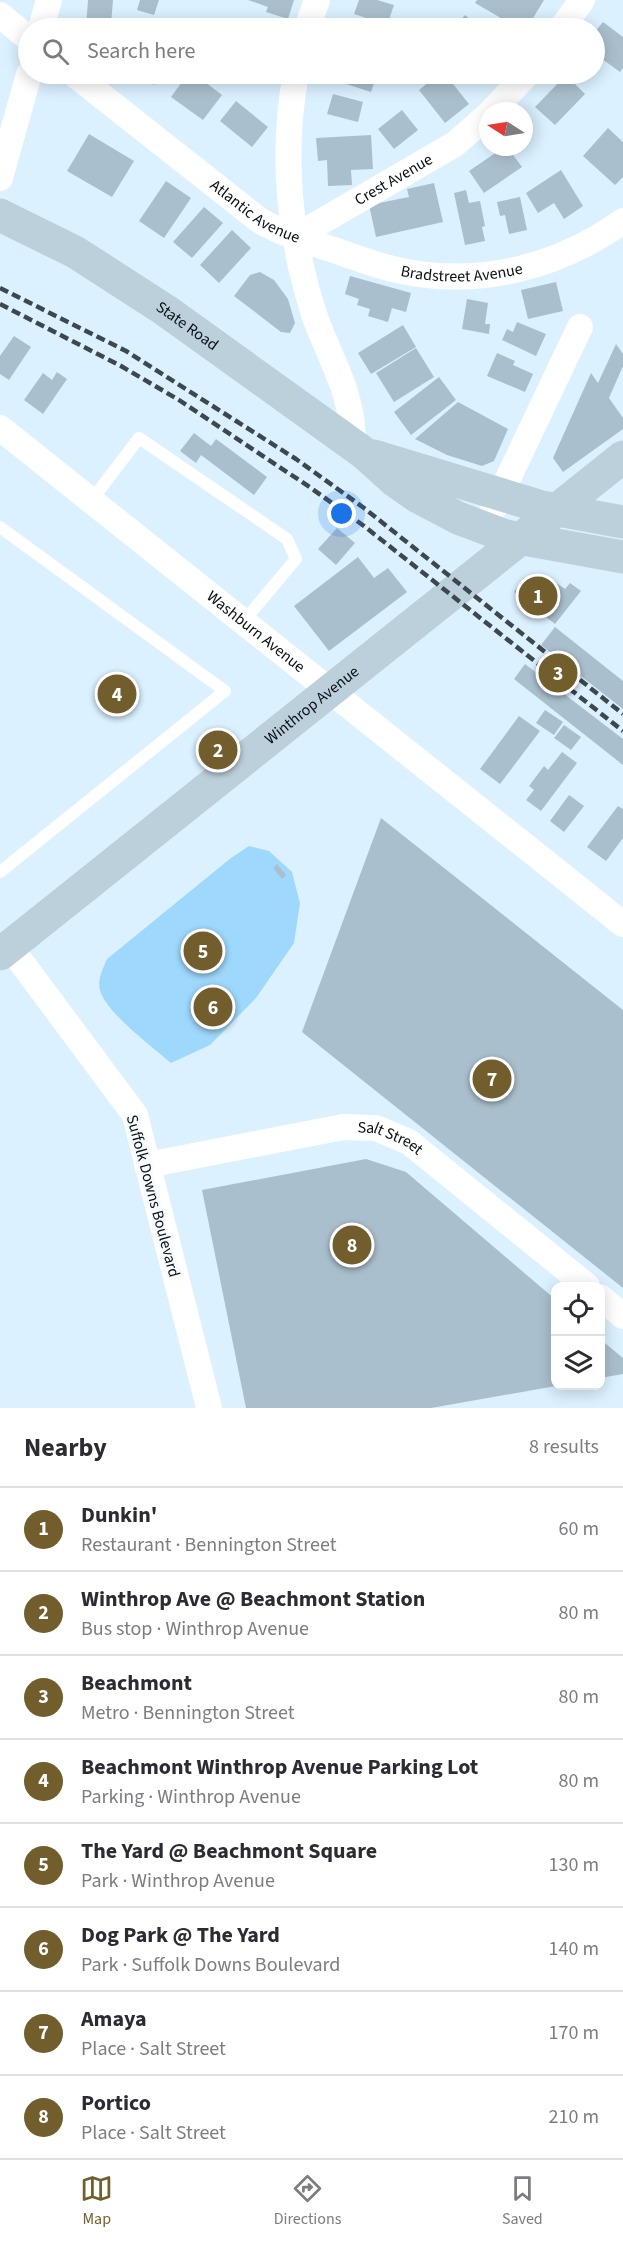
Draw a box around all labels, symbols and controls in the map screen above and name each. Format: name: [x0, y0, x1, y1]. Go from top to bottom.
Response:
search box: [18, 18, 605, 84]
icon: search: [39, 35, 72, 68]
text: Search here: [87, 35, 195, 67]
north arrow: [479, 102, 533, 156]
street label: Crest Avenue: [350, 148, 437, 211]
street label: Atlantic Avenue: [205, 174, 303, 249]
street label: Bradstreet Avenue: [399, 257, 525, 288]
street label: State Road: [152, 296, 223, 356]
your location: [327, 499, 356, 528]
pin: 1: [518, 574, 558, 618]
street label: Washburn Avenue: [202, 586, 310, 678]
pin: 3: [538, 650, 578, 696]
street label: Winthrop Avenue: [260, 661, 364, 750]
pin: 4: [98, 672, 136, 716]
pin: 2: [198, 728, 238, 772]
pin: 5: [184, 928, 222, 974]
pin: 6: [194, 984, 232, 1030]
pin: 7: [472, 1056, 512, 1102]
street label: Suffolk Downs Boulevard: [121, 1112, 185, 1280]
street label: Salt Street: [357, 1116, 428, 1160]
pin: 8: [332, 1222, 372, 1268]
map controls: [551, 1282, 605, 1390]
button: locate: [551, 1282, 605, 1336]
button: layers: [551, 1336, 605, 1390]
text: Nearby: [24, 1429, 107, 1466]
text: 8 results: [529, 1433, 599, 1461]
text: Dunkin': [81, 1499, 157, 1531]
text: 1: [38, 1515, 49, 1543]
text: 60 m: [559, 1515, 599, 1543]
text: Restaurant · Bennington Street: [81, 1531, 336, 1559]
text: Winthrop Ave @ Beachmont Station: [81, 1583, 425, 1615]
text: 2: [38, 1599, 49, 1627]
text: 80 m: [559, 1599, 599, 1627]
text: Bus stop · Winthrop Avenue: [81, 1615, 309, 1643]
text: Beachmont: [81, 1667, 192, 1699]
text: 3: [38, 1683, 49, 1711]
text: 80 m: [559, 1683, 599, 1711]
text: Metro · Bennington Street: [81, 1699, 294, 1727]
text: Beachmont Winthrop Avenue Parking Lot: [81, 1751, 478, 1783]
text: 4: [38, 1767, 49, 1795]
text: 80 m: [559, 1767, 599, 1795]
text: Parking · Winthrop Avenue: [81, 1783, 301, 1811]
text: The Yard @ Beachmont Square: [81, 1835, 377, 1867]
text: 5: [38, 1851, 49, 1879]
text: 130 m: [549, 1851, 599, 1879]
text: Park · Winthrop Avenue: [81, 1867, 275, 1895]
text: Dog Park @ The Yard: [81, 1919, 280, 1951]
text: 6: [38, 1935, 49, 1963]
text: 140 m: [549, 1935, 599, 1963]
text: Park · Suffolk Downs Boulevard: [81, 1951, 340, 1979]
text: Amaya: [81, 2003, 147, 2035]
text: 7: [38, 2019, 49, 2047]
text: 170 m: [549, 2019, 599, 2047]
text: Place · Salt Street: [81, 2035, 226, 2063]
text: Portico: [81, 2087, 151, 2119]
text: 8: [38, 2103, 49, 2131]
text: 210 m: [549, 2103, 599, 2131]
text: Place · Salt Street: [81, 2119, 226, 2147]
tab: Map: [80, 2172, 113, 2230]
tab: Directions: [274, 2172, 341, 2230]
tab: Saved: [502, 2172, 543, 2230]

